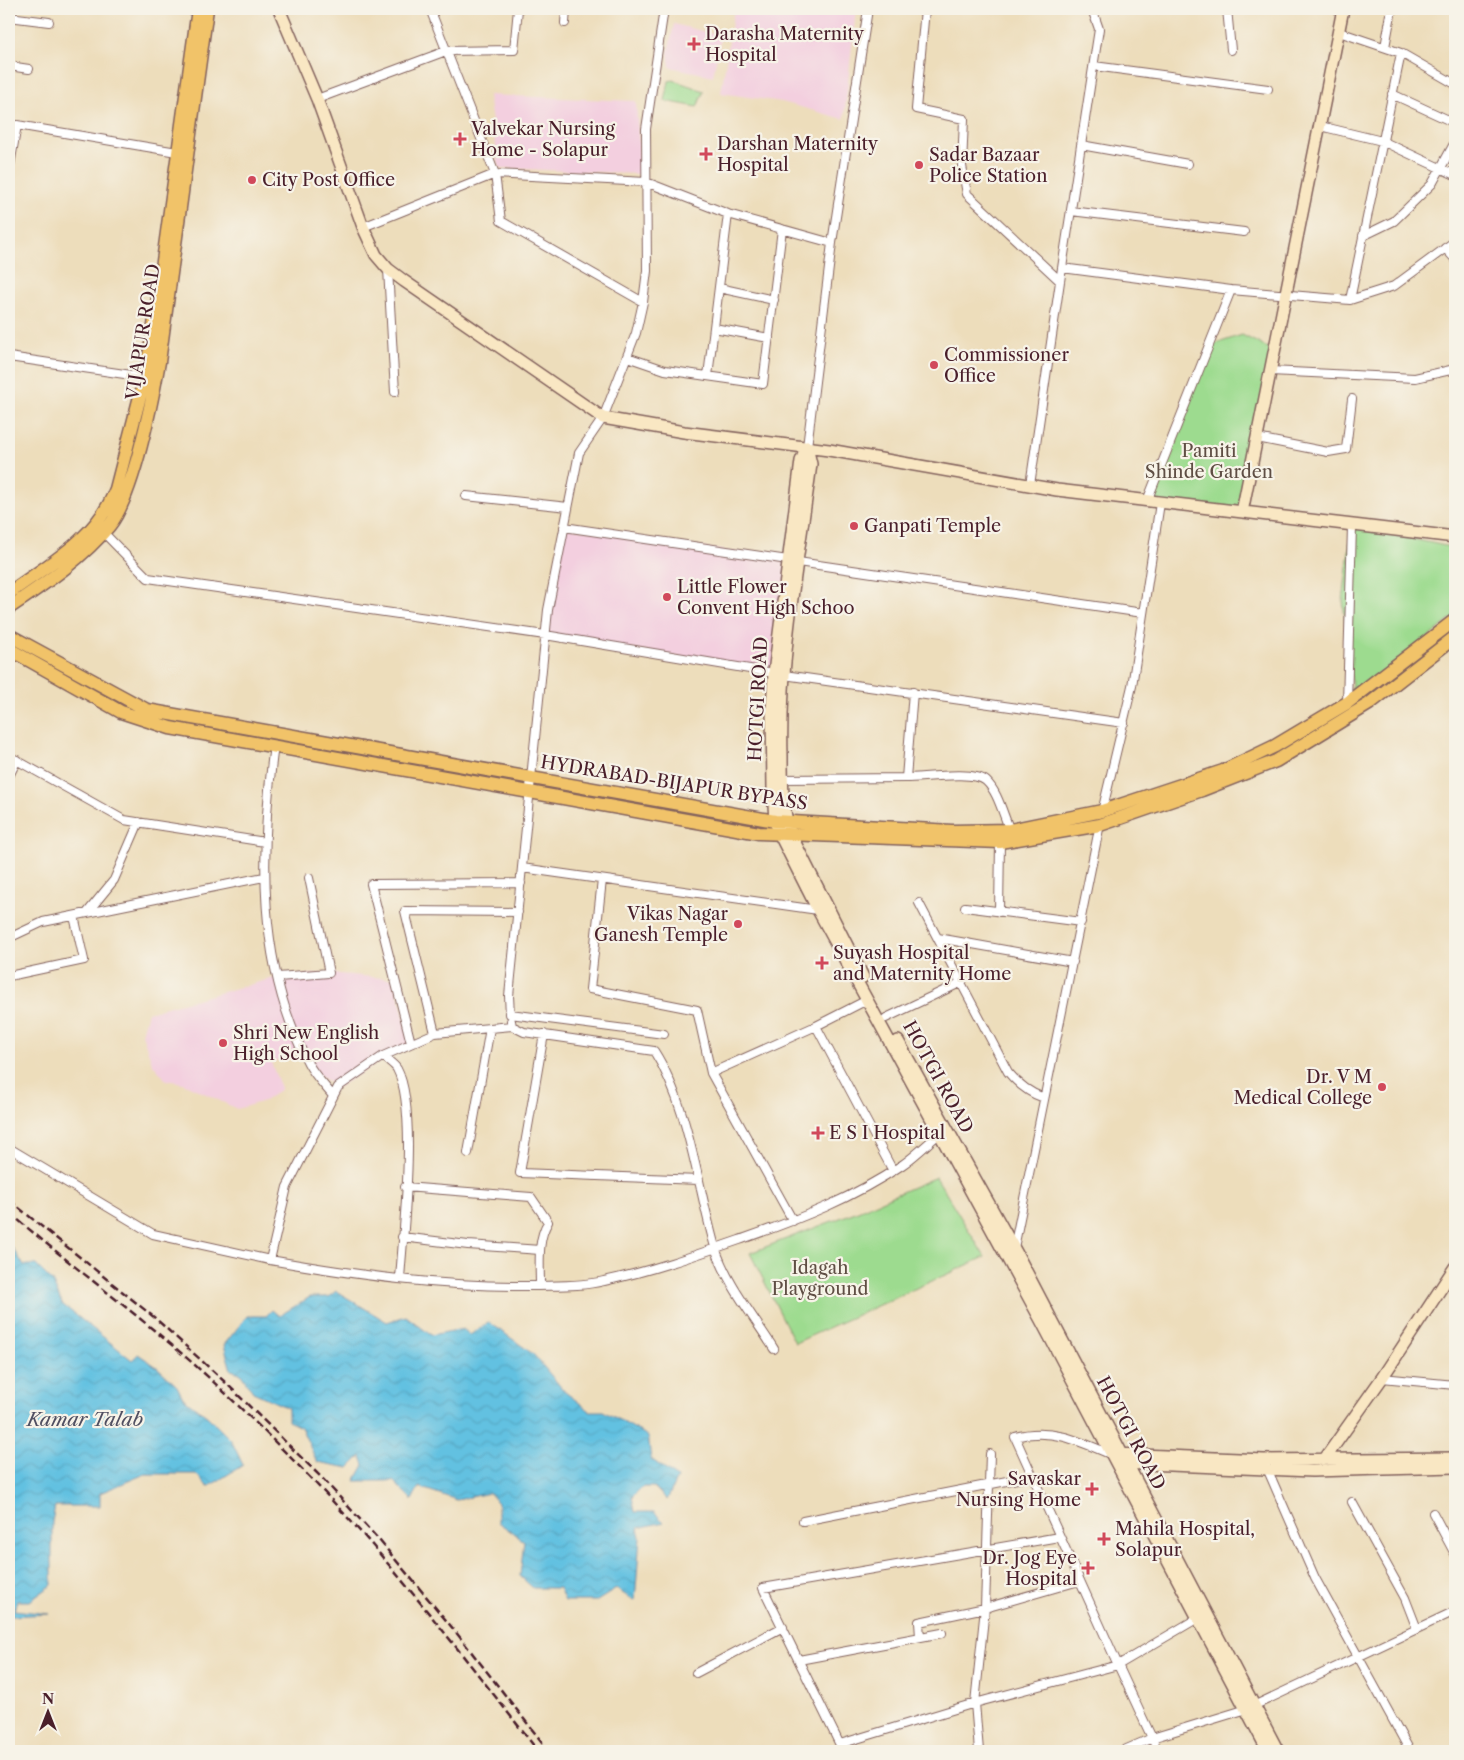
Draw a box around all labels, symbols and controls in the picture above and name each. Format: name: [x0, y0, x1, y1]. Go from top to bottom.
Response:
place label: Darasha Maternity Hospital: [705, 23, 865, 66]
marker: Darasha Maternity Hospital: [687, 37, 701, 51]
place label: Valvekar Nursing Home - Solapur: [470, 118, 616, 161]
marker: Valvekar Nursing Home - Solapur: [453, 132, 467, 146]
place label: Darshan Maternity Hospital: [717, 133, 879, 176]
place label: Sadar Bazaar Police Station: [929, 144, 1047, 187]
marker: Darshan Maternity Hospital: [699, 147, 713, 161]
marker: Sadar Bazaar Police Station: [913, 159, 925, 171]
place label: City Post Office: [262, 169, 395, 191]
marker: City Post Office: [246, 174, 258, 186]
street label: VIJAPUR ROAD: [121, 262, 165, 403]
place label: Commissioner Office: [944, 344, 1069, 387]
marker: Commissioner Office: [928, 359, 940, 371]
park label: Pamiti Shinde Garden: [1145, 440, 1273, 483]
place label: Ganpati Temple: [864, 515, 1001, 537]
marker: Ganpati Temple: [848, 520, 860, 532]
place label: Little Flower Convent High Schoo: [677, 576, 855, 619]
marker: Little Flower Convent High Schoo: [661, 591, 673, 603]
street label: HOTGI ROAD: [744, 636, 772, 762]
street label: HYDRABAD-BIJAPUR BYPASS: [539, 751, 809, 815]
place label: Vikas Nagar Ganesh Temple: [594, 903, 728, 946]
marker: Vikas Nagar Ganesh Temple: [732, 918, 744, 930]
place label: Suyash Hospital and Maternity Home: [833, 942, 1011, 985]
marker: Suyash Hospital and Maternity Home: [815, 956, 829, 970]
street label: HOTGI ROAD: [898, 1017, 978, 1137]
place label: Shri New English High School: [233, 1022, 379, 1065]
marker: Shri New English High School: [217, 1037, 229, 1049]
place label: Dr. V M Medical College: [1233, 1066, 1372, 1109]
marker: Dr. V M Medical College: [1376, 1081, 1388, 1093]
place label: E S I Hospital: [829, 1122, 945, 1144]
marker: E S I Hospital: [811, 1126, 825, 1140]
park label: Idagah Playground: [771, 1257, 869, 1300]
street label: HOTGI ROAD: [1092, 1373, 1170, 1493]
water label: Kamar Talab: [25, 1408, 143, 1431]
place label: Savaskar Nursing Home: [956, 1468, 1081, 1511]
marker: Savaskar Nursing Home: [1085, 1482, 1099, 1496]
place label: Mahila Hospital, Solapur: [1115, 1518, 1255, 1561]
marker: Mahila Hospital, Solapur: [1097, 1532, 1111, 1546]
place label: Dr. Jog Eye Hospital: [982, 1547, 1077, 1590]
marker: Dr. Jog Eye Hospital: [1081, 1561, 1095, 1575]
north arrow: [22, 1688, 72, 1738]
text: N: [42, 1690, 54, 1708]

